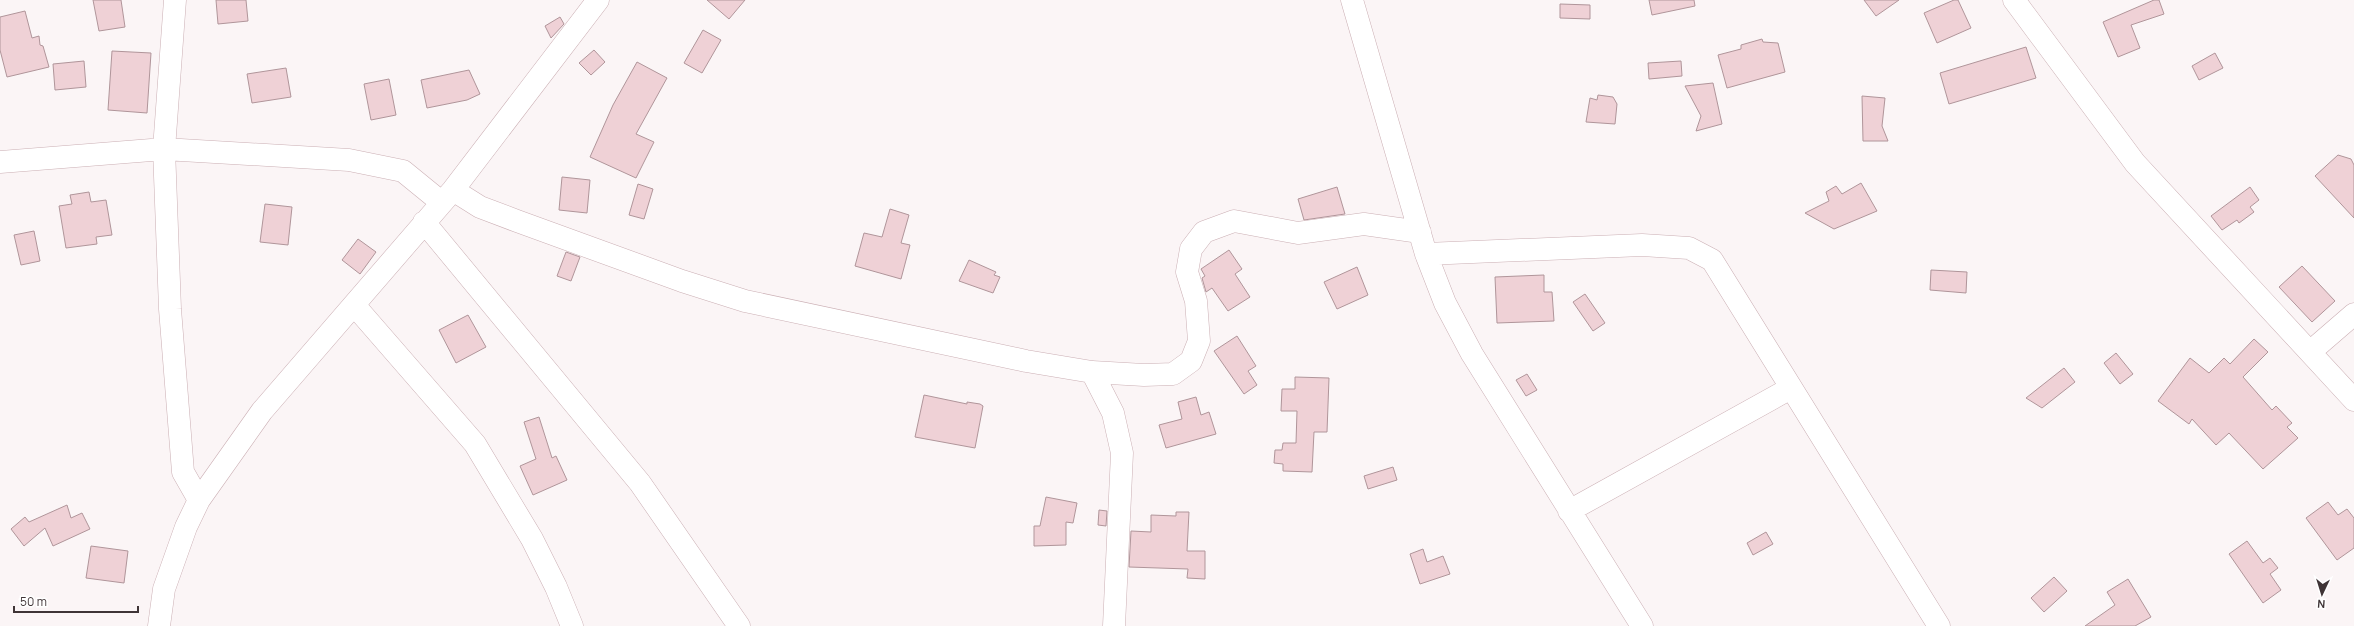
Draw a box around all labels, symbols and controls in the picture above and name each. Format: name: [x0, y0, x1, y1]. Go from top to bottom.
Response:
north arrow: [2302, 574, 2342, 614]
scale bar: [14, 588, 138, 614]
text: 50 m: [20, 593, 47, 610]
text: N: [2317, 597, 2326, 612]

